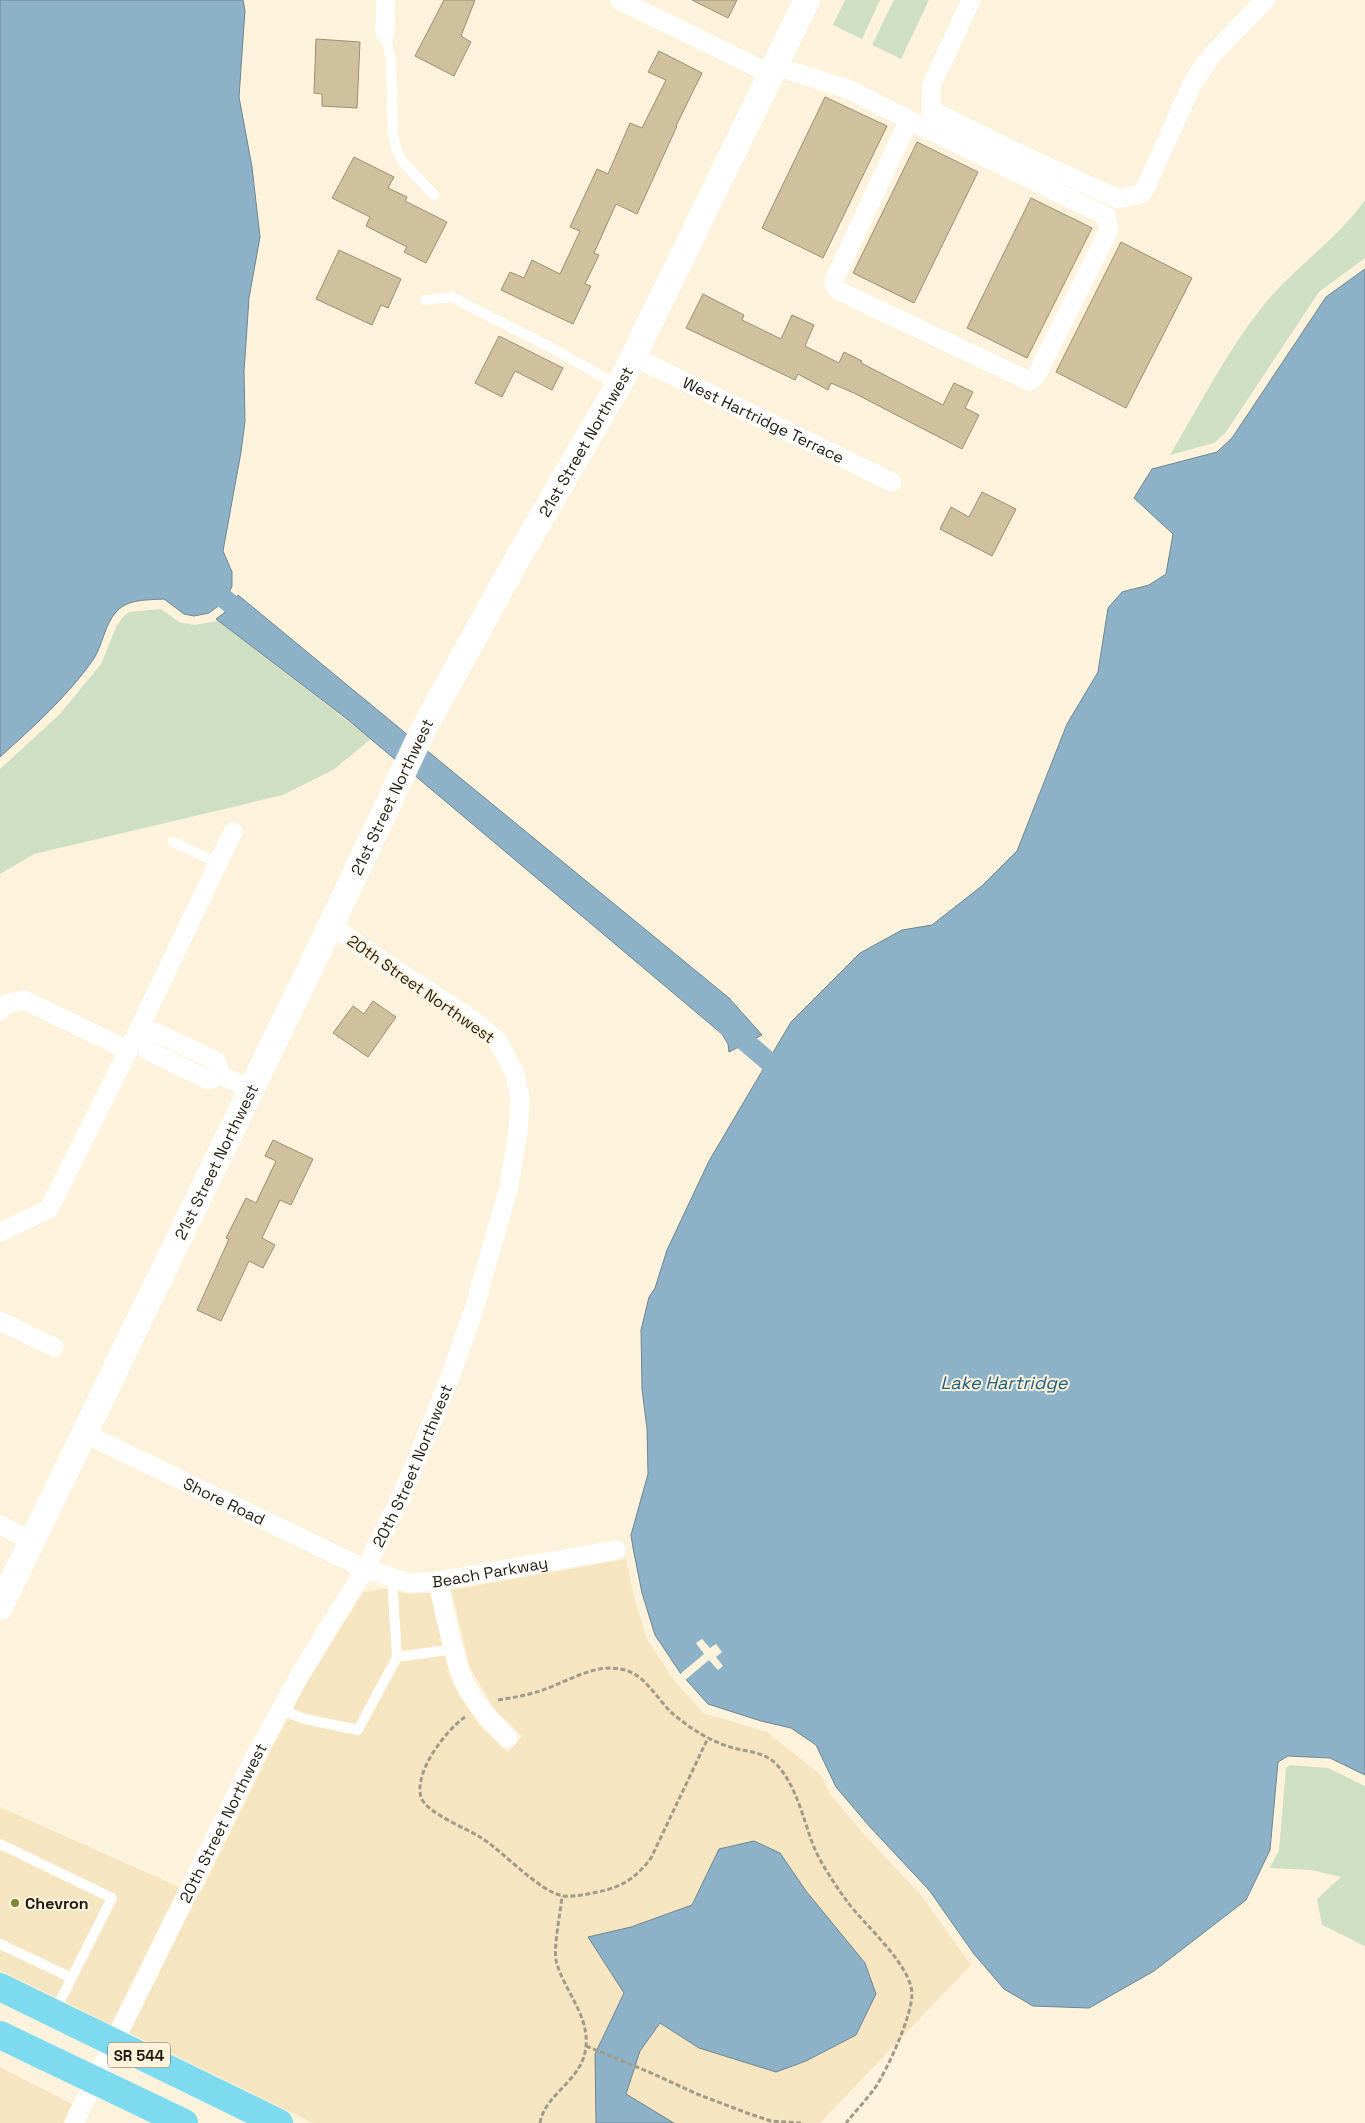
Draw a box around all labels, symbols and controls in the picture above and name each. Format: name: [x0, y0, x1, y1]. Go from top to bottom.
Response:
street label: 21st Street Northwest: [534, 362, 637, 520]
street label: West Hartridge Terrace: [679, 372, 848, 468]
street label: 21st Street Northwest: [346, 715, 438, 878]
street label: 20th Street Northwest: [343, 930, 499, 1048]
street label: 21st Street Northwest: [169, 1080, 263, 1243]
water label: Lake Hartridge: [941, 1371, 1069, 1394]
street label: 20th Street Northwest: [367, 1381, 457, 1551]
street label: Shore Road: [180, 1472, 269, 1530]
street label: Beach Parkway: [431, 1552, 549, 1592]
street label: 20th Street Northwest: [174, 1739, 271, 1906]
place label: Chevron: [25, 1893, 89, 1914]
marker: Chevron: [9, 1897, 21, 1909]
road number: SR 544: [108, 2042, 170, 2068]

